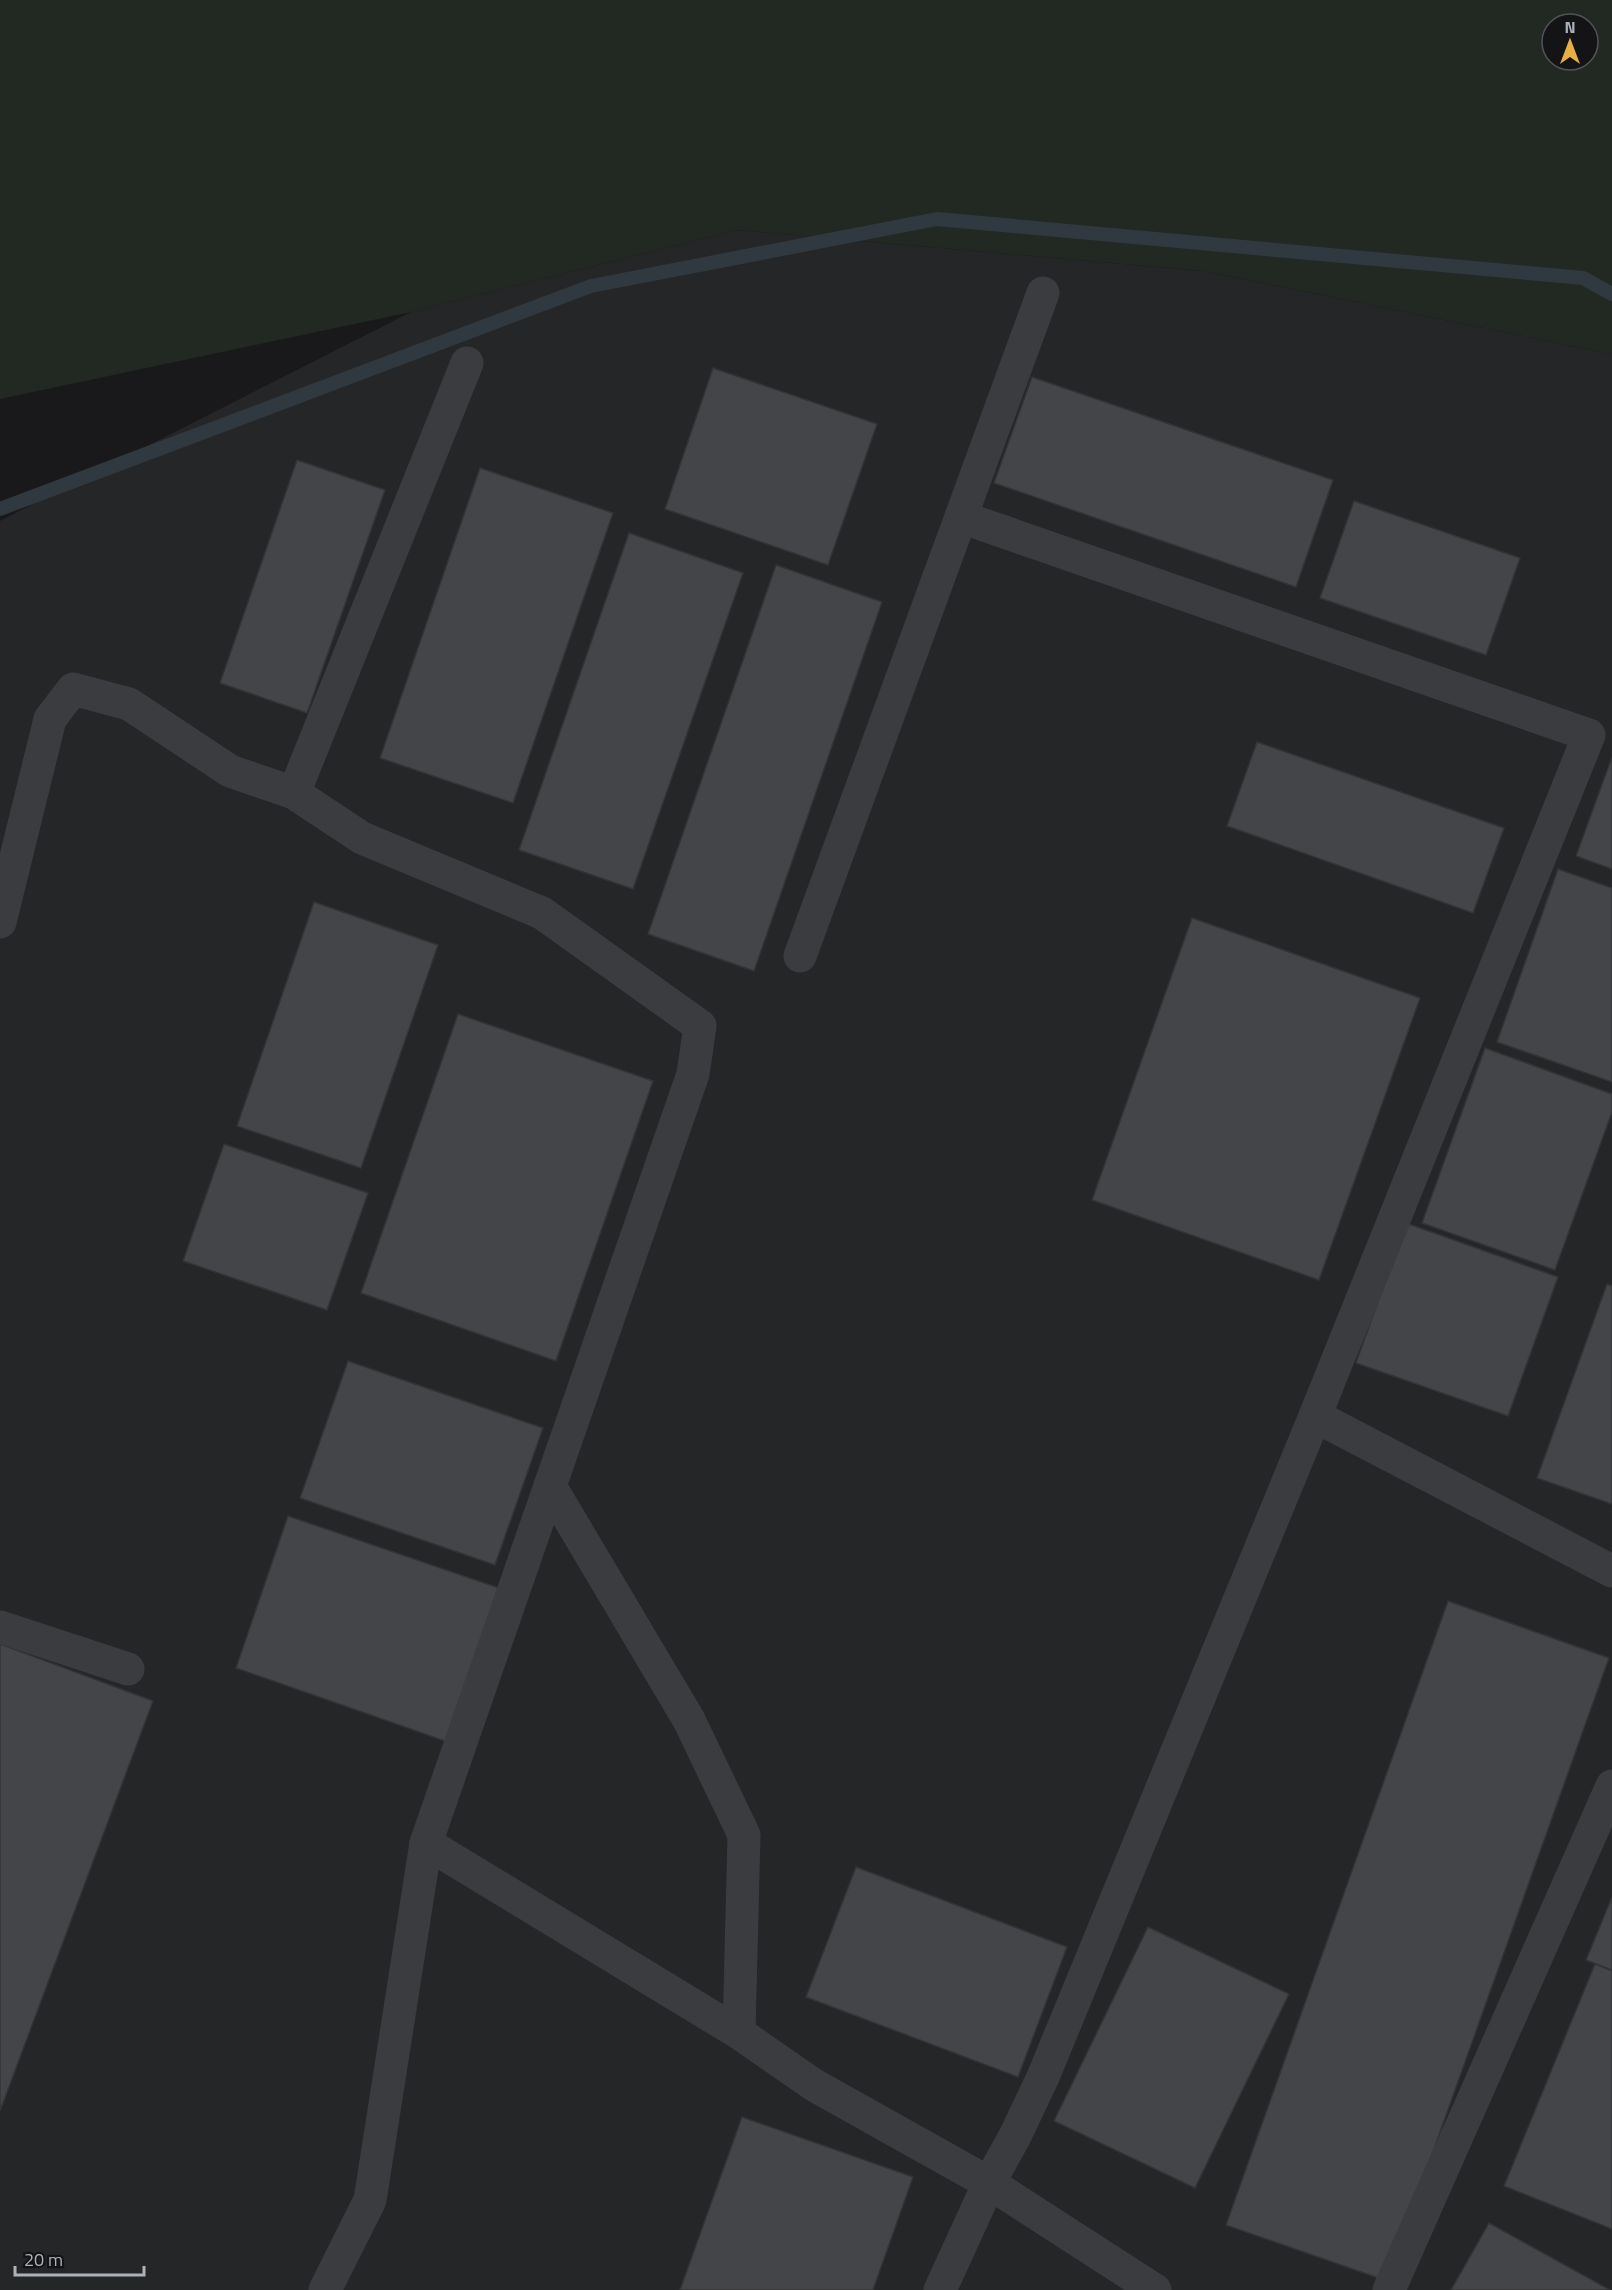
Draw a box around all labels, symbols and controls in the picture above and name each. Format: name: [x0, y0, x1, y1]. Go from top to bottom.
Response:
north arrow: [1540, 12, 1600, 72]
text: N: [1564, 15, 1576, 39]
scale bar: [15, 2239, 144, 2277]
text: 20 m: [24, 2246, 63, 2273]

